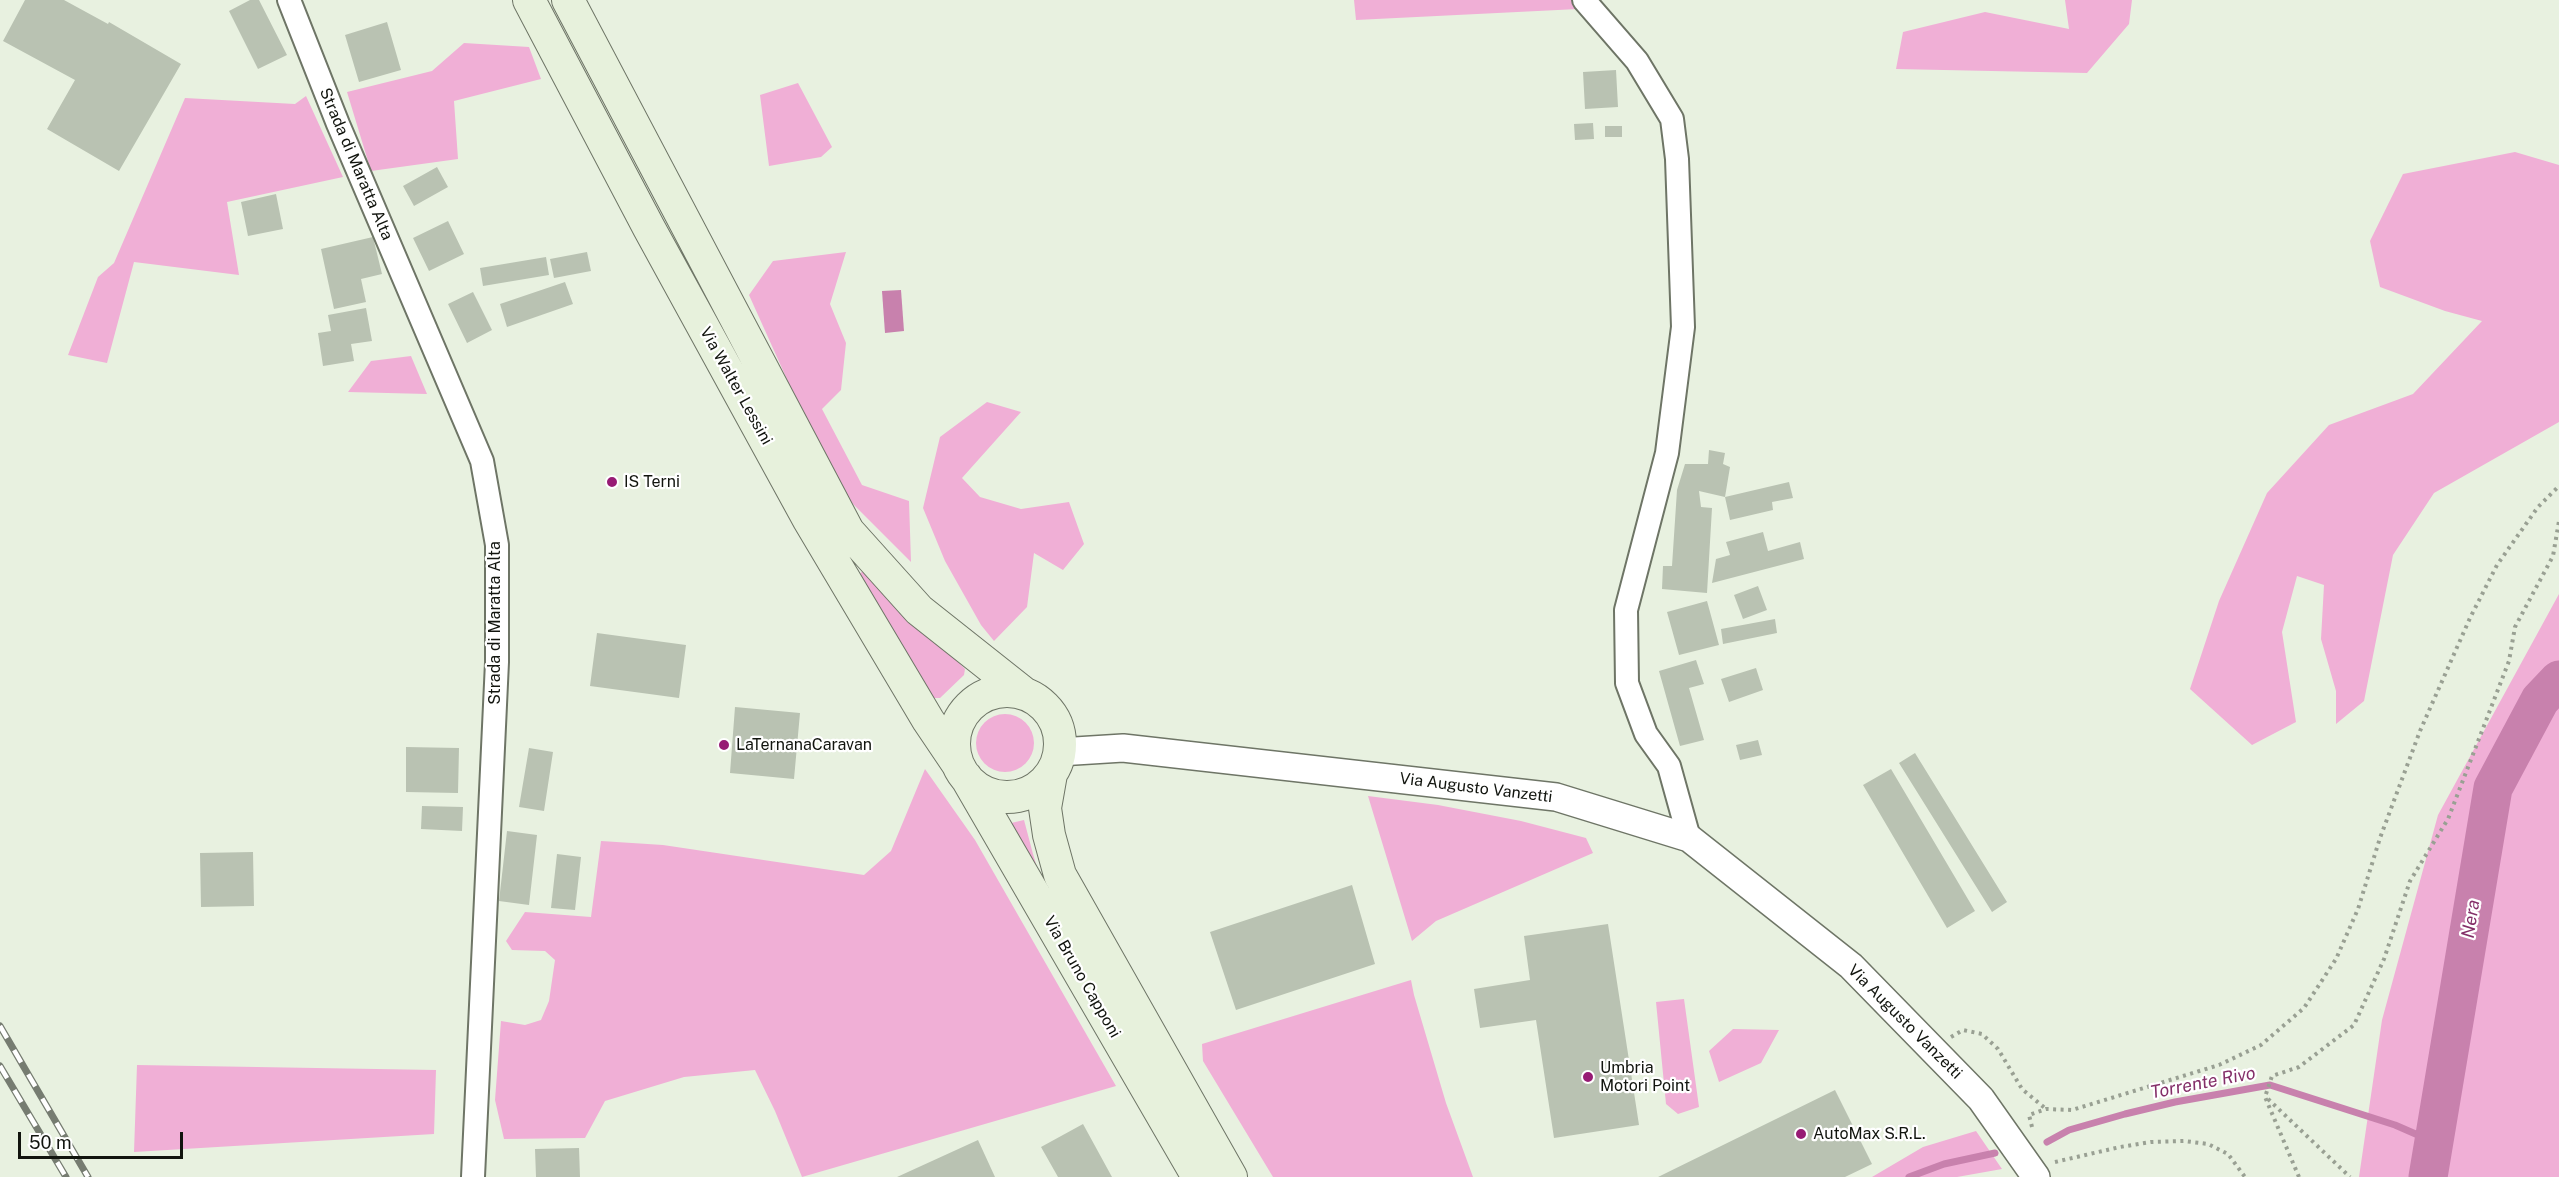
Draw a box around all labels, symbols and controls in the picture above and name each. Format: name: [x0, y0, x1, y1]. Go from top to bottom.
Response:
street label: Strada di Maratta Alta: [315, 85, 397, 243]
street label: Via Walter Lessini: [696, 324, 776, 448]
place label: IS Terni: [624, 472, 680, 492]
marker: IS Terni: [605, 475, 619, 489]
street label: Strada di Maratta Alta: [485, 541, 505, 705]
place label: LaTernanaCaravan: [736, 735, 872, 755]
marker: LaTernanaCaravan: [717, 738, 731, 752]
street label: Via Augusto Vanzetti: [1398, 769, 1554, 807]
water label: Nera: [2457, 898, 2485, 940]
street label: Via Bruno Capponi: [1039, 913, 1125, 1041]
street label: Via Augusto Vanzetti: [1844, 961, 1966, 1083]
place label: Umbria Motori Point: [1600, 1058, 1690, 1096]
water label: Torrente Rivo: [2149, 1062, 2257, 1104]
marker: Umbria Motori Point: [1581, 1070, 1595, 1084]
scale bar: [21, 1120, 186, 1158]
place label: AutoMax S.R.L.: [1813, 1124, 1926, 1144]
marker: AutoMax S.R.L.: [1794, 1127, 1808, 1141]
text: 50 m: [29, 1132, 72, 1153]

